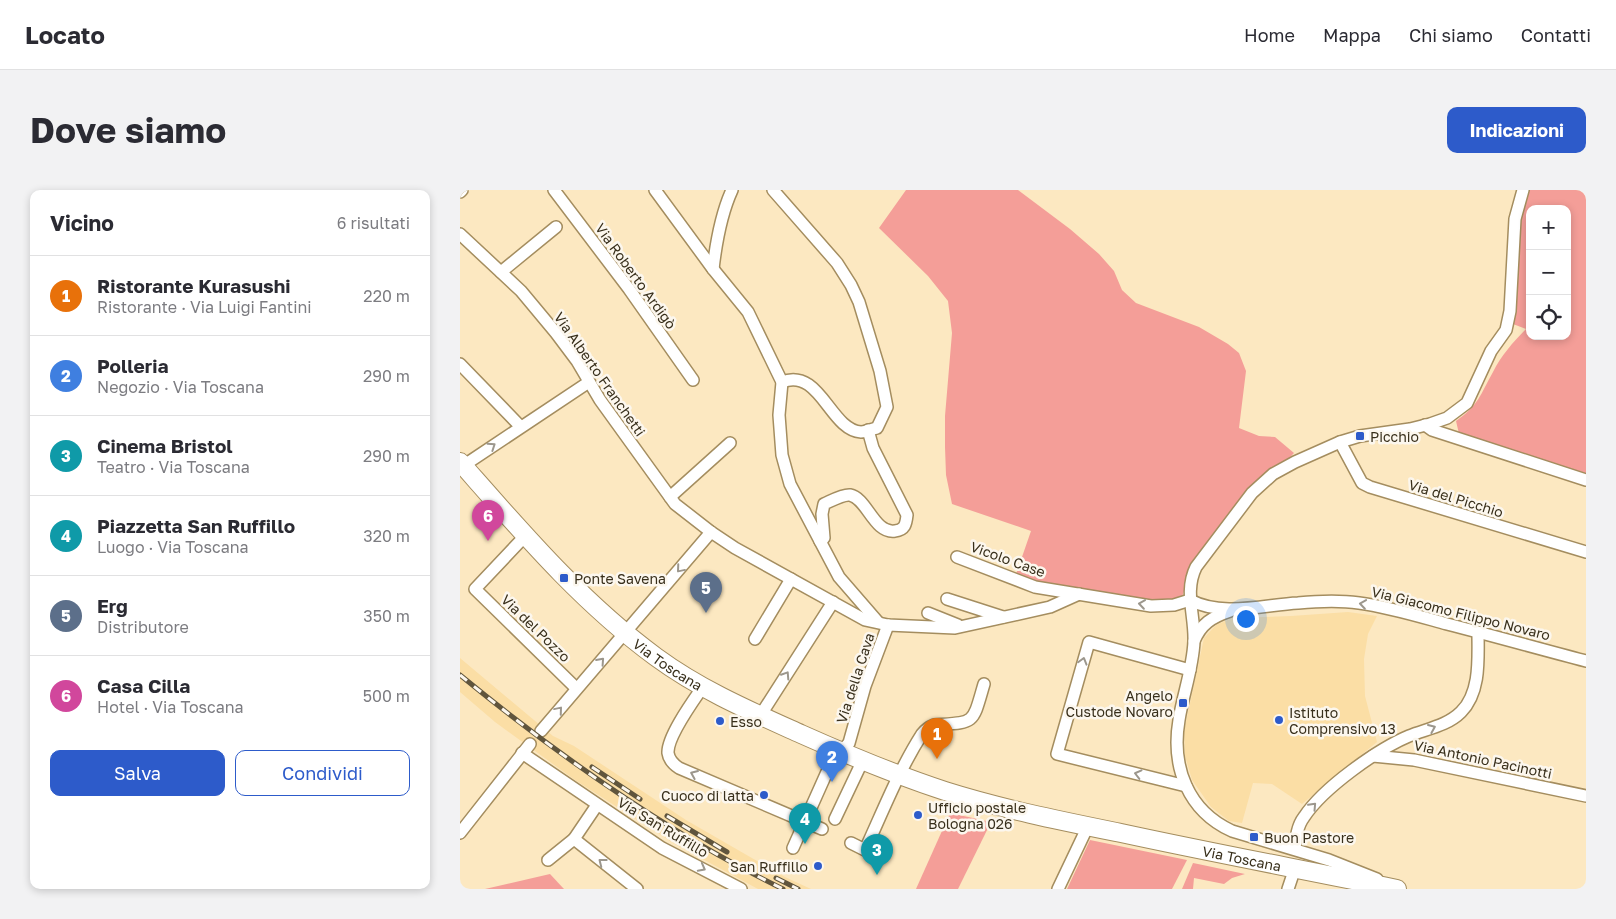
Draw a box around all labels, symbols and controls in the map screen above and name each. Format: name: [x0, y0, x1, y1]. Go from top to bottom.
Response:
text: Locato: [25, 20, 105, 49]
text: Home: [1244, 24, 1295, 46]
text: Mappa: [1323, 24, 1381, 46]
text: Chi siamo: [1409, 24, 1493, 46]
text: Contatti: [1521, 24, 1591, 46]
button: Indicazioni: [1447, 107, 1586, 153]
text: Dove siamo: [30, 109, 226, 151]
map controls: [1526, 205, 1571, 340]
button: +: [1526, 205, 1571, 250]
text: Vicino: [50, 210, 114, 236]
text: 6 risultati: [337, 213, 410, 233]
street label: Via Roberto Ardigò: [592, 220, 680, 332]
button: −: [1526, 250, 1571, 295]
text: Ristorante Kurasushi: [97, 274, 290, 297]
text: 1: [62, 286, 70, 306]
text: 220 m: [363, 286, 410, 306]
button: locate: [1526, 295, 1571, 340]
text: Ristorante · Via Luigi Fantini: [97, 297, 312, 317]
street label: Via Alberto Franchetti: [551, 309, 649, 439]
text: Polleria: [97, 354, 168, 377]
text: 2: [61, 366, 71, 386]
text: 290 m: [363, 366, 410, 386]
text: Negozio · Via Toscana: [97, 377, 264, 397]
place label: Picchio: [1370, 428, 1419, 445]
marker: Picchio: [1354, 430, 1366, 442]
text: Cinema Bristol: [97, 434, 233, 457]
one-way arrow: [486, 443, 495, 452]
text: 3: [61, 446, 71, 466]
text: 290 m: [363, 446, 410, 466]
text: Teatro · Via Toscana: [97, 457, 250, 477]
street label: Via del Picchio: [1407, 476, 1505, 520]
pin: 6: [472, 500, 504, 541]
text: Piazzetta San Ruffillo: [97, 514, 295, 537]
text: 4: [61, 526, 71, 546]
text: 320 m: [363, 526, 410, 546]
text: Luogo · Via Toscana: [97, 537, 249, 557]
street label: Vicolo Case: [968, 538, 1048, 580]
one-way arrow: [676, 564, 685, 573]
place label: Ponte Savena: [574, 570, 666, 587]
marker: Ponte Savena: [558, 572, 570, 584]
pin: 5: [690, 572, 722, 613]
street label: Via Giacomo Filippo Novaro: [1370, 583, 1552, 643]
street label: Via del Pozzo: [498, 591, 574, 665]
text: Erg: [97, 594, 128, 617]
one-way arrow: [1359, 599, 1367, 610]
one-way arrow: [1138, 600, 1147, 610]
text: 5: [61, 606, 71, 626]
text: 350 m: [363, 606, 410, 626]
your location: [1233, 606, 1259, 632]
text: Distributore: [97, 617, 189, 637]
street label: Via della Cava: [832, 631, 878, 725]
street label: Via Toscana: [630, 634, 706, 693]
one-way arrow: [595, 658, 603, 667]
one-way arrow: [1078, 658, 1088, 666]
one-way arrow: [780, 671, 790, 680]
text: Casa Cilla: [97, 674, 190, 697]
text: 6: [61, 686, 71, 706]
text: 500 m: [363, 686, 410, 706]
place label: Angelo Custode Novaro: [1066, 687, 1173, 720]
text: Hotel · Via Toscana: [97, 697, 244, 717]
marker: Angelo Custode Novaro: [1177, 697, 1189, 709]
place label: Istituto Comprensivo 13: [1289, 704, 1396, 737]
one-way arrow: [553, 706, 562, 715]
place label: Esso: [730, 713, 762, 730]
marker: Istituto Comprensivo 13: [1273, 714, 1285, 726]
marker: Esso: [714, 715, 726, 727]
pin: 1: [921, 718, 953, 759]
one-way arrow: [1427, 723, 1436, 734]
street label: Via Antonio Pacinotti: [1412, 736, 1554, 782]
pin: 2: [816, 741, 848, 782]
button: Salva: [50, 750, 225, 796]
button: Condividi: [235, 750, 410, 796]
one-way arrow: [1134, 769, 1143, 780]
one-way arrow: [690, 770, 699, 781]
place label: Cuoco di latta: [661, 787, 754, 804]
marker: Cuoco di latta: [758, 789, 770, 801]
street label: Via San Ruffillo: [615, 793, 711, 861]
place label: Ufficio postale Bologna 026: [928, 799, 1026, 832]
one-way arrow: [1307, 802, 1316, 811]
pin: 4: [789, 803, 821, 844]
marker: Ufficio postale Bologna 026: [912, 809, 924, 821]
place label: Buon Pastore: [1264, 829, 1354, 846]
marker: Buon Pastore: [1248, 831, 1260, 843]
pin: 3: [861, 834, 893, 875]
street label: Via Toscana: [1201, 842, 1283, 874]
one-way arrow: [599, 858, 608, 867]
place label: San Ruffillo: [730, 858, 808, 875]
marker: San Ruffillo: [812, 860, 824, 872]
one-way arrow: [696, 862, 705, 872]

